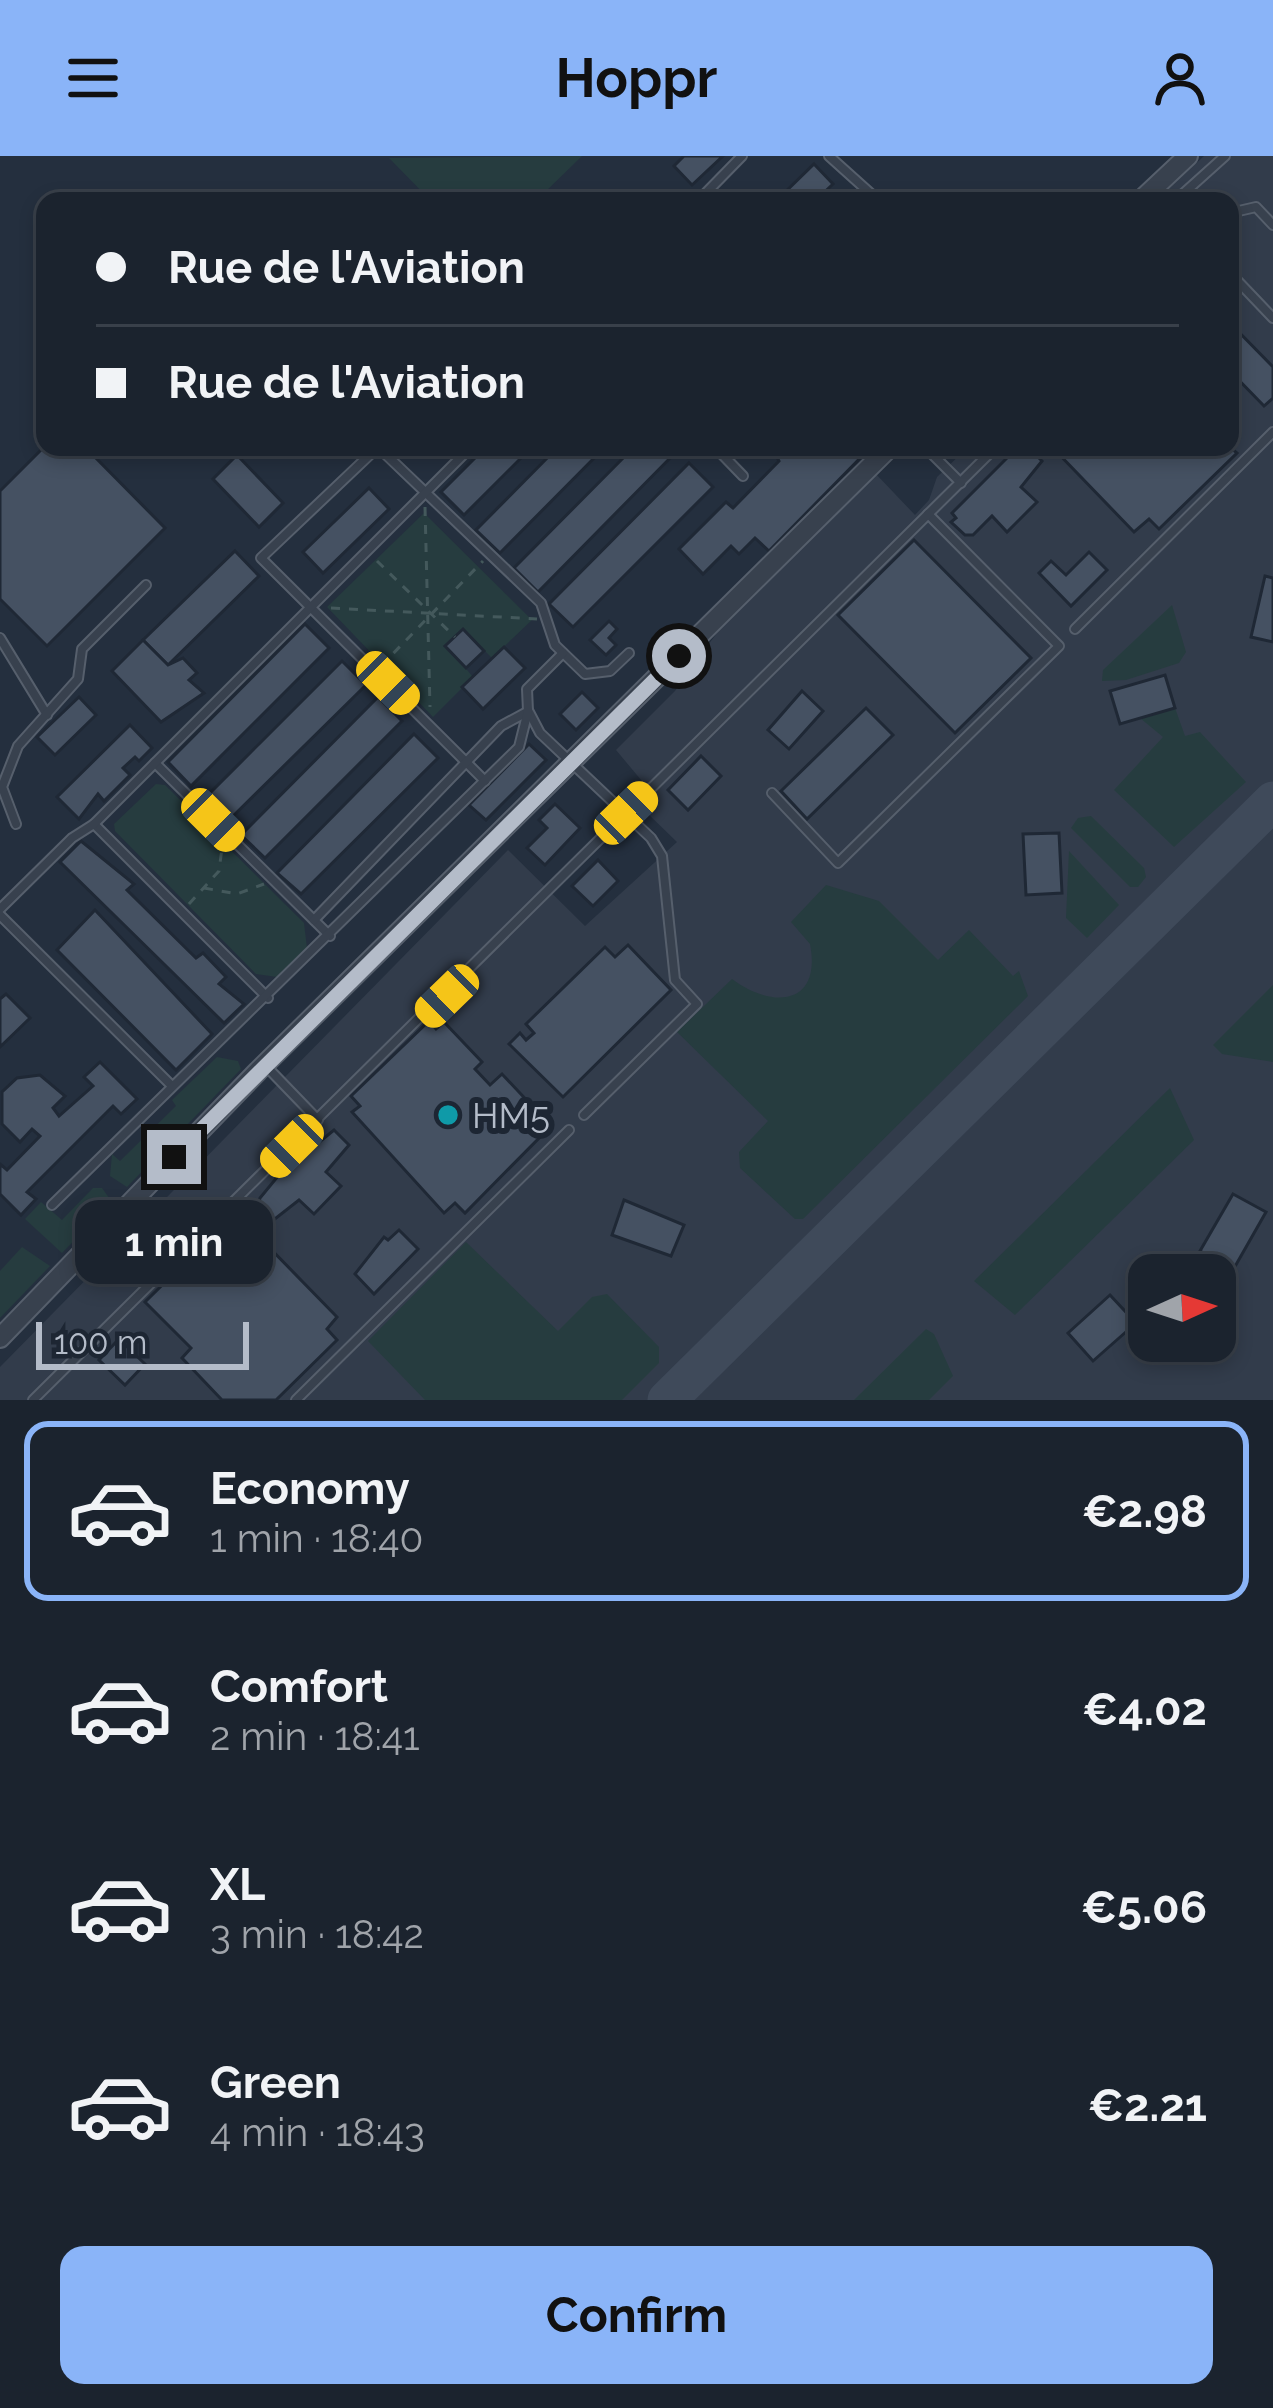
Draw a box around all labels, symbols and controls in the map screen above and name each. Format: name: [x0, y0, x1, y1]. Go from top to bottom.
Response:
icon: menu: [60, 45, 126, 111]
icon: person: [1147, 45, 1213, 111]
text: Hoppr: [556, 46, 717, 110]
text: Rue de l'Aviation: [168, 241, 525, 294]
text: Rue de l'Aviation: [168, 356, 525, 409]
route start: [652, 629, 706, 683]
car: [350, 645, 426, 721]
car: [588, 775, 664, 851]
car: [175, 782, 251, 858]
car: [409, 958, 485, 1034]
place label: HM5: [472, 1094, 550, 1136]
marker: HM5: [435, 1102, 461, 1128]
car: [254, 1108, 330, 1184]
route end: [147, 1130, 201, 1184]
callout: 1 min: [75, 1199, 273, 1283]
text: 1 min: [125, 1219, 223, 1265]
north arrow: [1128, 1254, 1236, 1362]
map controls: [1128, 1254, 1236, 1362]
scale bar: [36, 1316, 249, 1369]
text: 100 m: [54, 1323, 147, 1362]
icon: car: [66, 1457, 174, 1565]
text: Economy: [210, 1462, 410, 1515]
text: €2.98: [1082, 1485, 1207, 1538]
text: 1 min · 18:40: [210, 1515, 423, 1561]
icon: car: [66, 1655, 174, 1763]
text: Comfort: [210, 1660, 388, 1713]
text: €4.02: [1082, 1683, 1207, 1736]
text: 2 min · 18:41: [210, 1713, 420, 1759]
icon: car: [66, 1853, 174, 1961]
text: XL: [210, 1858, 265, 1911]
text: €5.06: [1081, 1881, 1207, 1934]
text: 3 min · 18:42: [210, 1911, 424, 1957]
icon: car: [66, 2051, 174, 2159]
text: Green: [210, 2056, 341, 2109]
text: €2.21: [1088, 2079, 1207, 2132]
text: 4 min · 18:43: [210, 2109, 425, 2155]
button: Confirm: [60, 2246, 1213, 2384]

